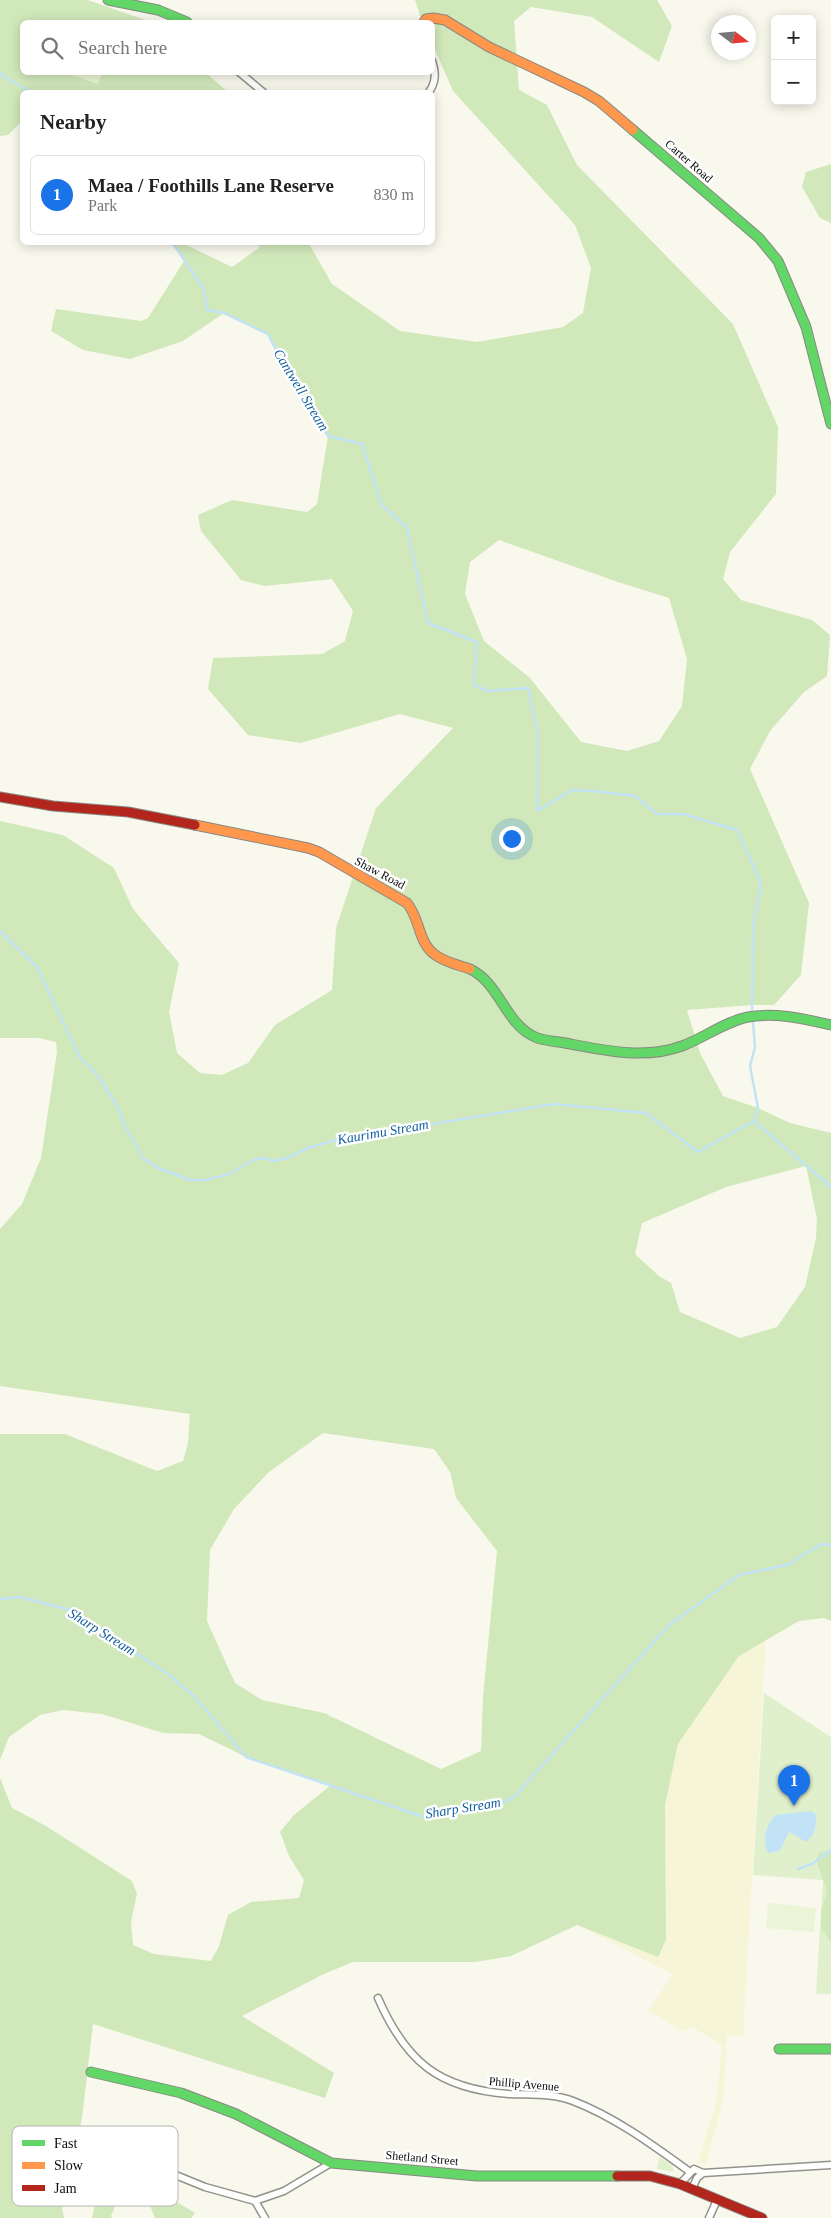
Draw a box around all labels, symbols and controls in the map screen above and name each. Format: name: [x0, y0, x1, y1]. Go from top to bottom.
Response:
north arrow: [711, 15, 756, 60]
map controls: [771, 15, 816, 105]
button: +: [771, 15, 816, 60]
search box: [20, 20, 435, 75]
icon: search: [38, 34, 66, 62]
text: Search here: [78, 37, 167, 58]
button: −: [771, 60, 816, 105]
text: Nearby: [40, 110, 107, 134]
street label: Carter Road: [662, 137, 716, 185]
text: Maea / Foothills Lane Reserve: [88, 175, 334, 196]
text: 1: [53, 186, 61, 203]
text: 830 m: [374, 186, 414, 203]
text: Park: [88, 197, 117, 214]
water label: Cantwell Stream: [271, 346, 331, 434]
your location: [499, 826, 525, 852]
street label: Shaw Road: [352, 854, 408, 892]
water label: Kaurimu Stream: [335, 1117, 430, 1148]
water label: Sharp Stream: [66, 1605, 138, 1659]
pin: 1: [778, 1765, 810, 1806]
water label: Sharp Stream: [424, 1795, 502, 1821]
street label: Phillip Avenue: [488, 2074, 560, 2094]
legend: [12, 2126, 178, 2206]
text: Fast: [54, 2136, 77, 2151]
street label: Shetland Street: [385, 2148, 460, 2168]
text: Slow: [54, 2158, 84, 2173]
text: Jam: [54, 2181, 77, 2196]

